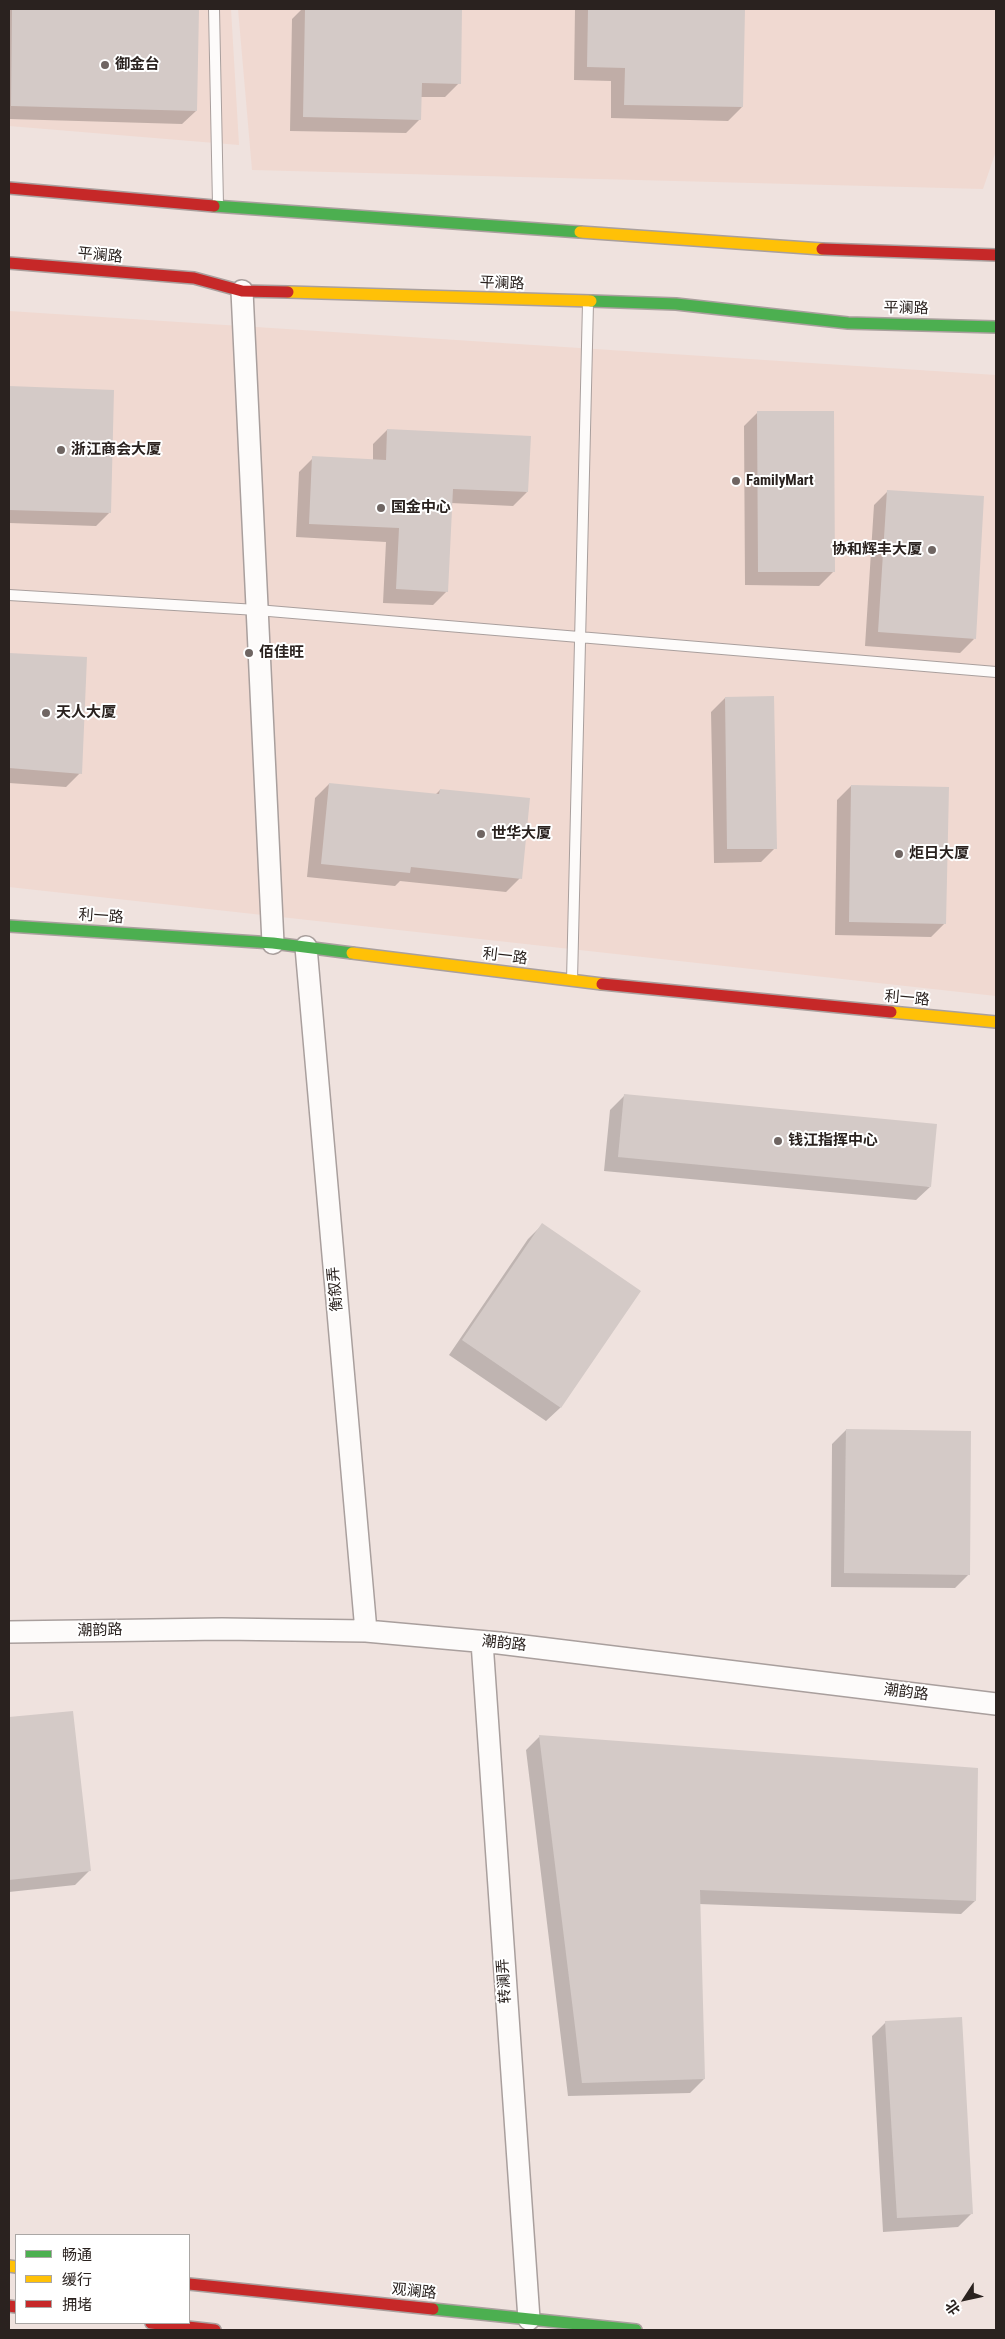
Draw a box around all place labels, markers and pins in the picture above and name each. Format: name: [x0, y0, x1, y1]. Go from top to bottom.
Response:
place label: 御金台: [115, 56, 160, 74]
marker: 御金台: [99, 59, 111, 71]
place label: 浙江商会大厦: [71, 441, 161, 459]
marker: 浙江商会大厦: [55, 444, 67, 456]
place label: FamilyMart: [746, 472, 814, 490]
marker: FamilyMart: [730, 475, 742, 487]
place label: 国金中心: [391, 499, 451, 517]
marker: 国金中心: [375, 502, 387, 514]
place label: 协和辉丰大厦: [832, 541, 922, 559]
marker: 协和辉丰大厦: [926, 544, 938, 556]
place label: 佰佳旺: [259, 644, 304, 662]
marker: 佰佳旺: [243, 647, 255, 659]
place label: 天人大厦: [56, 704, 116, 722]
marker: 天人大厦: [40, 707, 52, 719]
place label: 世华大厦: [491, 825, 551, 843]
marker: 世华大厦: [475, 828, 487, 840]
place label: 炬日大厦: [909, 845, 969, 863]
marker: 炬日大厦: [893, 848, 905, 860]
place label: 钱江指挥中心: [788, 1132, 878, 1150]
marker: 钱江指挥中心: [772, 1135, 784, 1147]

